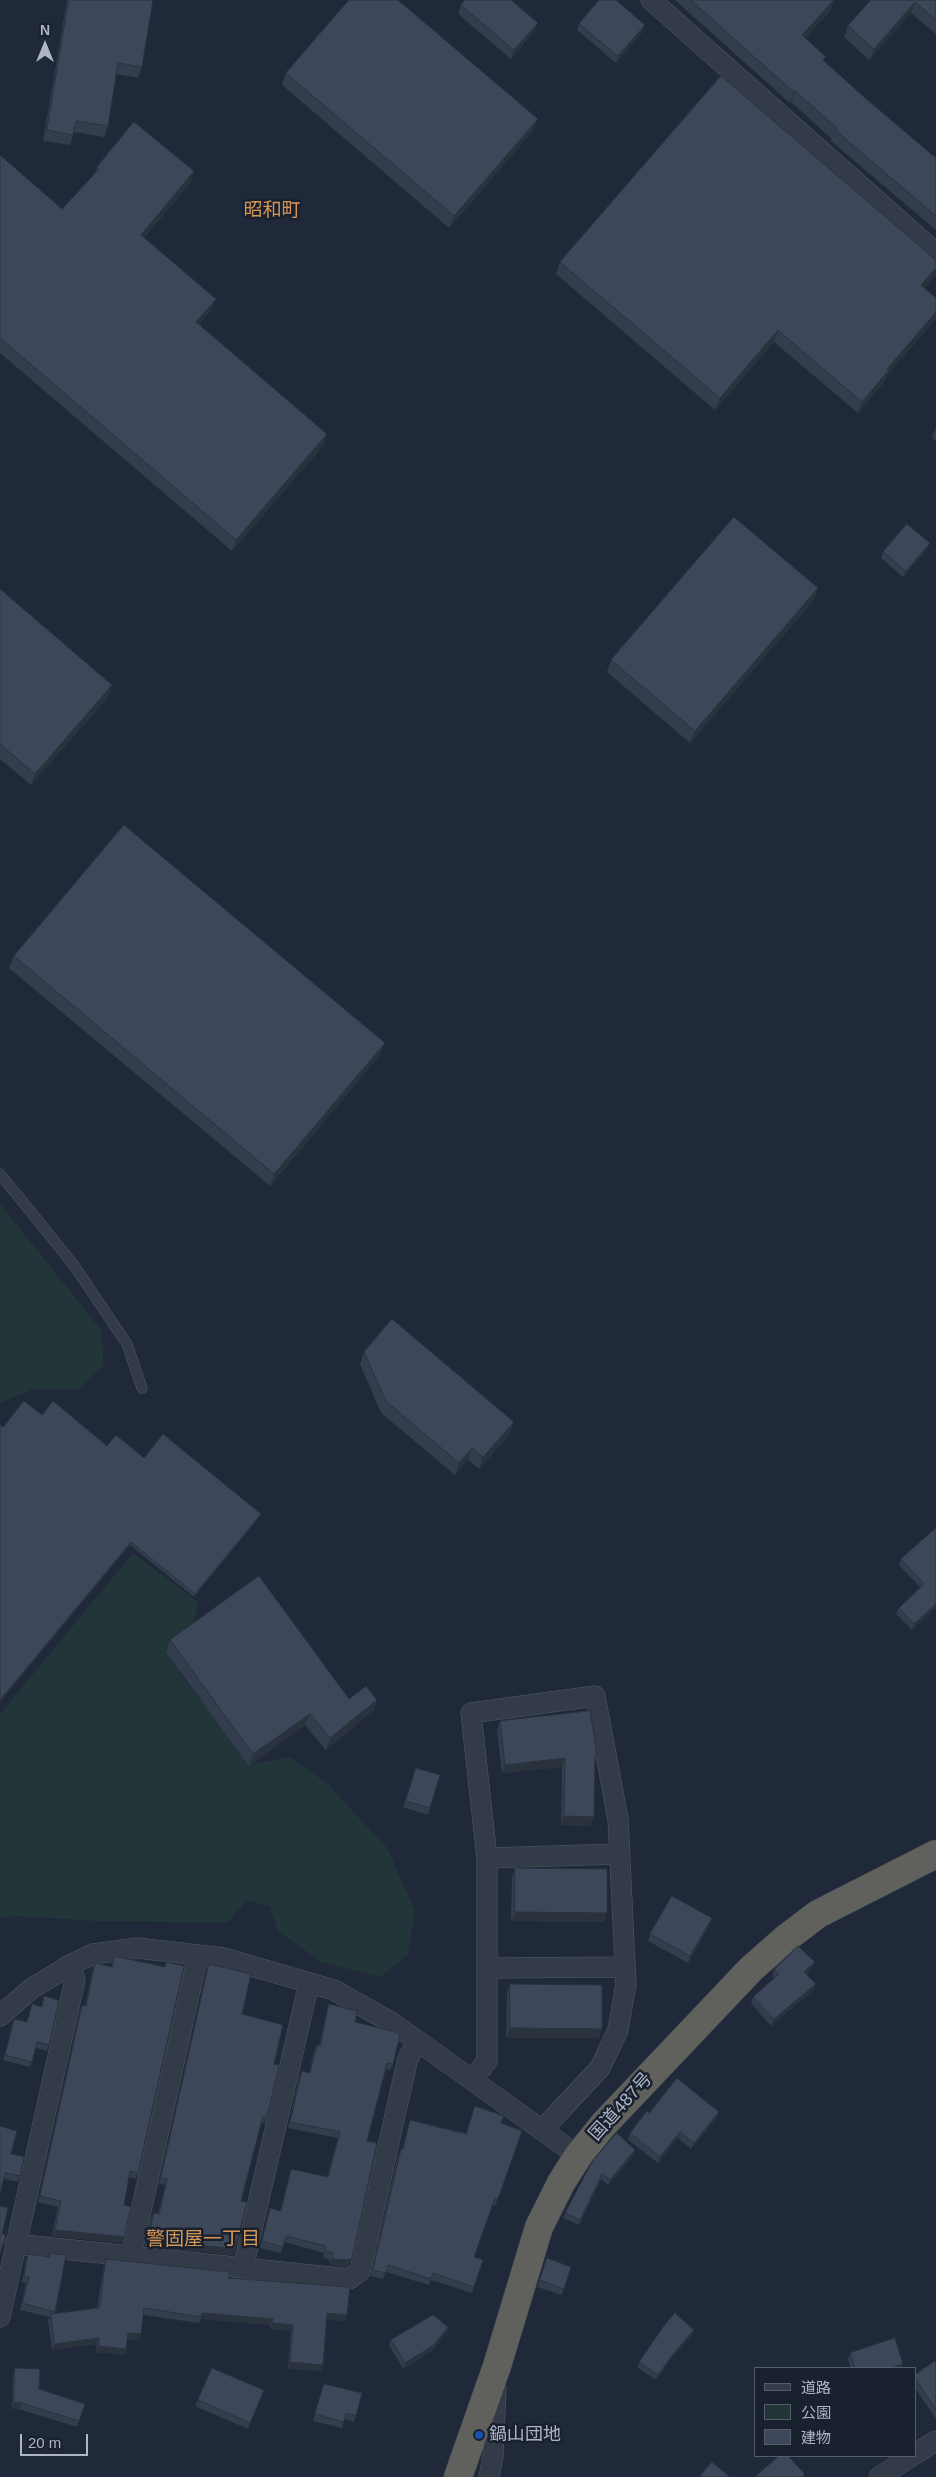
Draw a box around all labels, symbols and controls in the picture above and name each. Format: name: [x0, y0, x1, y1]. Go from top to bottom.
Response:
north arrow: [20, 20, 70, 70]
text: N: [40, 22, 50, 38]
district label: 昭和町: [244, 200, 300, 222]
street label: 国道487号: [585, 2069, 657, 2145]
district label: 警固屋一丁目: [146, 2229, 260, 2251]
legend: [754, 2367, 916, 2457]
text: 道路: [801, 2379, 831, 2396]
text: 公園: [801, 2404, 831, 2421]
scale bar: [22, 2424, 90, 2456]
place label: 鍋山団地: [489, 2424, 561, 2446]
marker: 鍋山団地: [473, 2429, 485, 2441]
text: 建物: [801, 2429, 831, 2446]
text: 20 m: [28, 2434, 61, 2451]

